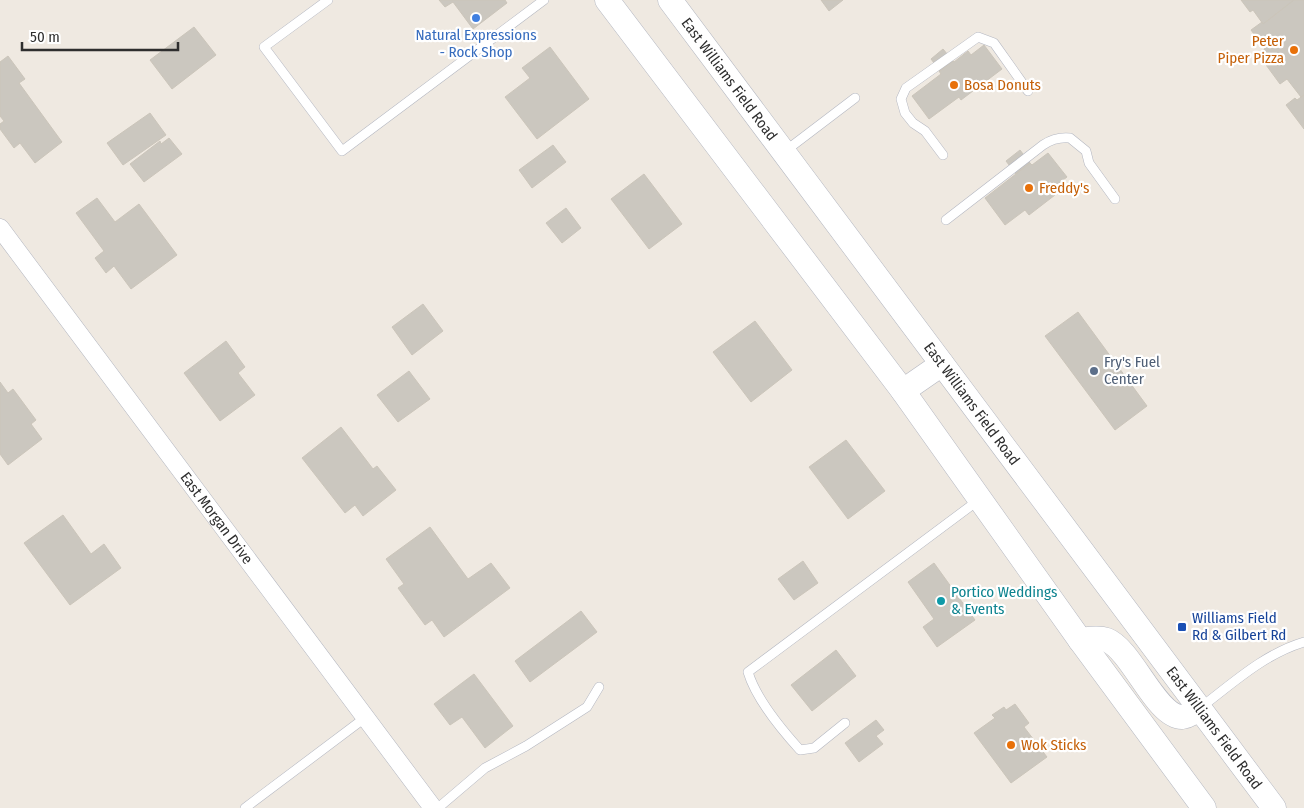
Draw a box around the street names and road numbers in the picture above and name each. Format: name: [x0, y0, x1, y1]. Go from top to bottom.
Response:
street label: East Williams Field Road: [678, 14, 781, 144]
street label: East Williams Field Road: [920, 339, 1023, 469]
street label: East Morgan Drive: [176, 469, 257, 567]
street label: East Williams Field Road: [1163, 663, 1266, 793]

